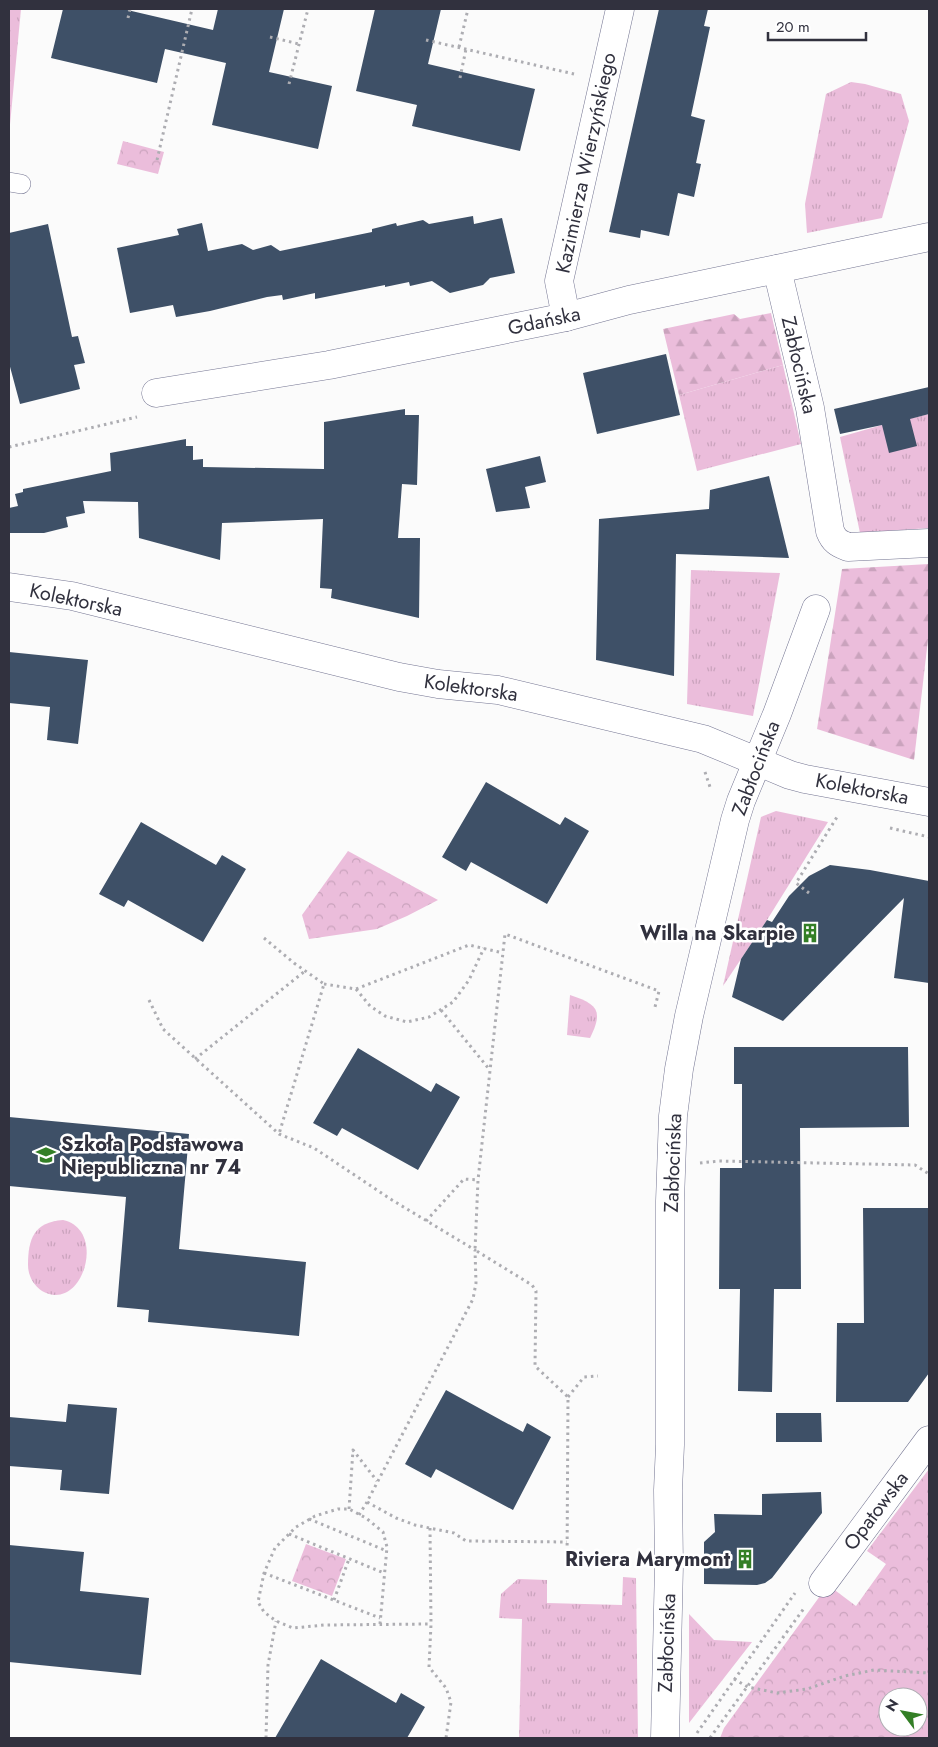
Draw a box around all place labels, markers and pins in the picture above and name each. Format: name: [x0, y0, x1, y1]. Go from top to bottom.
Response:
place label: Willa na Skarpie: [640, 919, 795, 948]
building icon: Willa na Skarpie: [799, 922, 821, 944]
place label: Szkoła Podstawowa Niepubliczna nr 74: [61, 1130, 244, 1182]
school or university icon: Szkoła Podstawowa Niepubliczna nr 74: [35, 1144, 57, 1166]
place label: Riviera Marymont: [565, 1545, 731, 1574]
building icon: Riviera Marymont: [734, 1548, 756, 1570]

